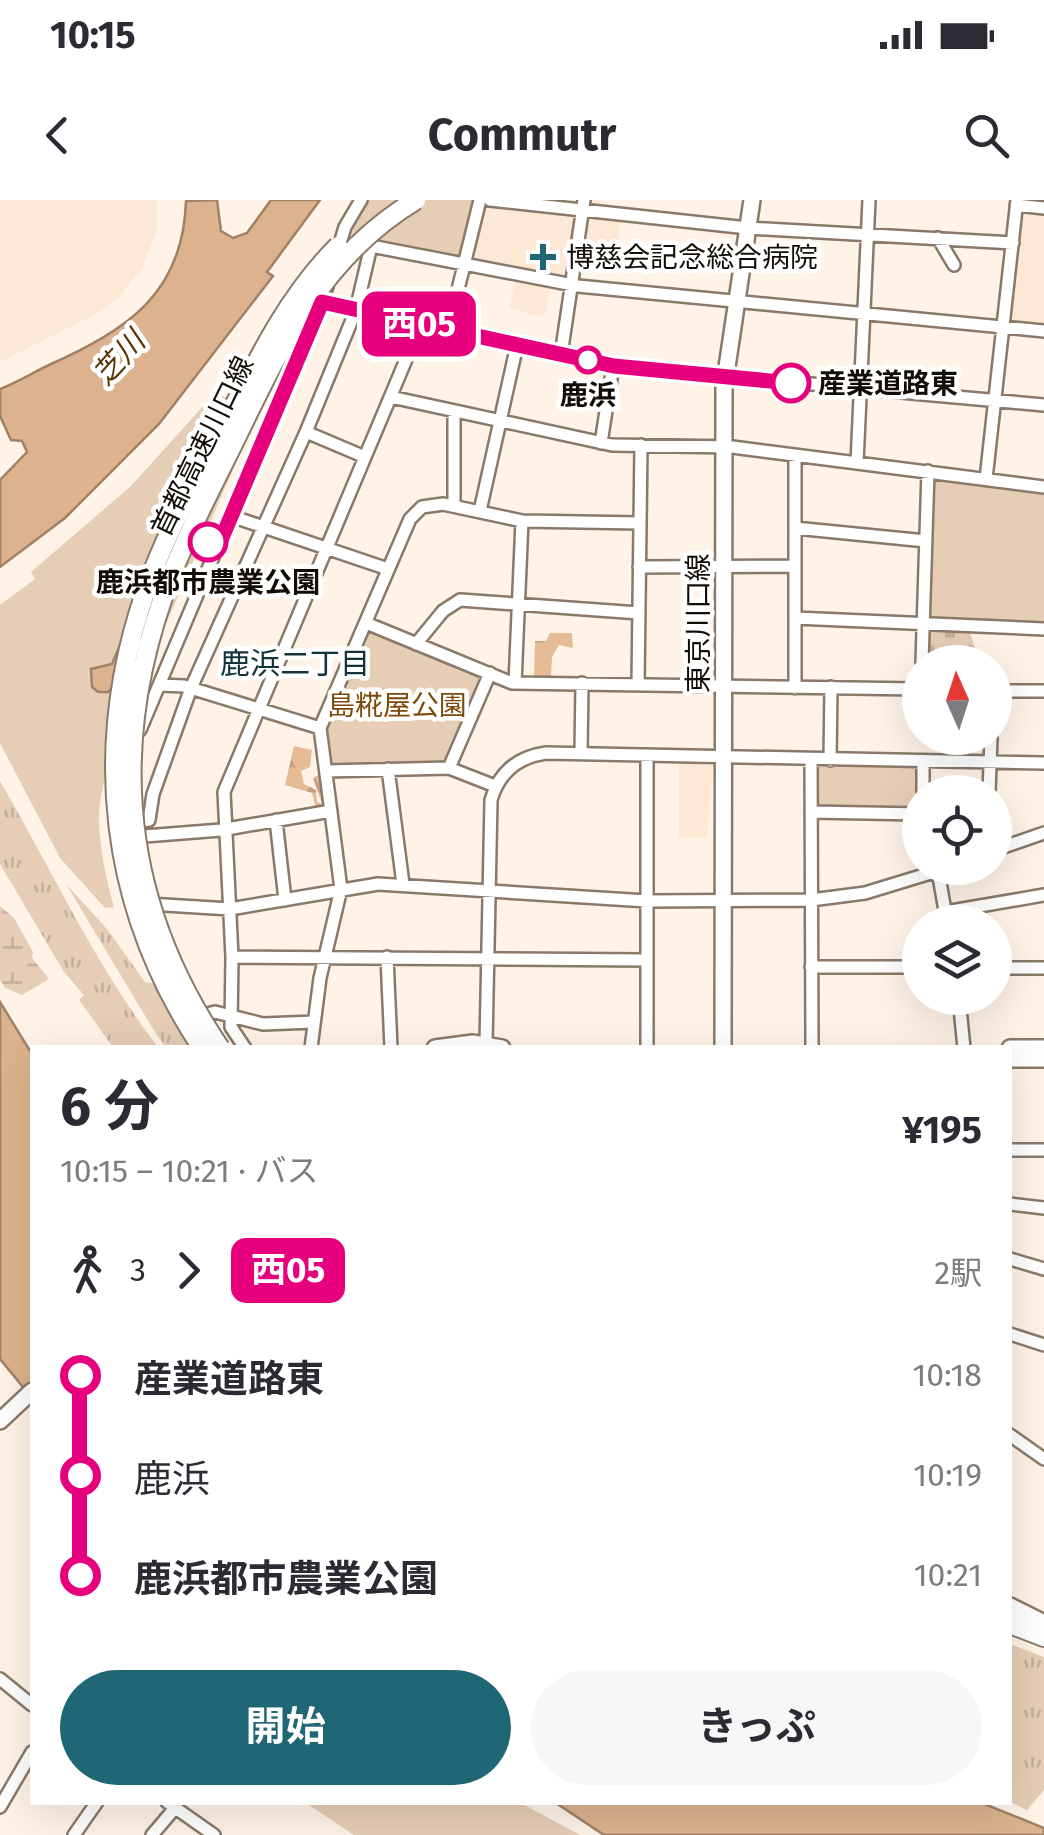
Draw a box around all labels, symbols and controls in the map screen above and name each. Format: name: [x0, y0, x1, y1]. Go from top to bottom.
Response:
text: 10:15: [50, 12, 136, 58]
icon: back: [30, 108, 85, 163]
text: Commutr: [428, 108, 616, 162]
icon: search: [959, 108, 1014, 163]
place label: 博慈会記念総合病院: [566, 241, 818, 274]
marker: 博慈会記念総合病院: [530, 244, 556, 270]
line badge: 西05: [362, 292, 476, 356]
text: 西05: [382, 303, 456, 345]
water label: 芝川: [86, 321, 154, 392]
marker: 鹿浜: [575, 347, 601, 373]
street label: 首都高速川口線: [145, 351, 260, 542]
marker: 産業道路東: [772, 364, 810, 402]
place label: 産業道路東: [818, 367, 958, 400]
place label: 鹿浜: [560, 379, 616, 412]
marker: 鹿浜都市農業公園: [189, 523, 227, 561]
street label: 東京川口線: [682, 553, 715, 693]
place label: 鹿浜都市農業公園: [96, 566, 320, 599]
north arrow: [902, 645, 1012, 755]
map controls: [902, 645, 1012, 1015]
district label: 鹿浜二丁目: [220, 646, 370, 682]
park label: 島糀屋公園: [327, 689, 467, 722]
button: locate: [902, 775, 1012, 885]
button: layers: [902, 905, 1012, 1015]
text: 6 分: [60, 1074, 159, 1140]
text: ¥195: [902, 1107, 982, 1153]
text: 10:15 – 10:21 · バス: [60, 1152, 319, 1190]
icon: walk: [60, 1243, 115, 1298]
icon: forward: [161, 1243, 216, 1298]
text: 西05: [251, 1249, 325, 1291]
text: 3: [130, 1251, 146, 1289]
text: 2駅: [934, 1254, 982, 1292]
text: 産業道路東: [134, 1356, 324, 1402]
text: 10:18: [912, 1356, 982, 1394]
text: 鹿浜: [134, 1456, 210, 1502]
text: 10:19: [913, 1456, 982, 1494]
text: 鹿浜都市農業公園: [134, 1556, 438, 1602]
text: 10:21: [914, 1556, 982, 1594]
button: 開始: [60, 1670, 511, 1785]
button: きっぷ: [531, 1670, 982, 1785]

